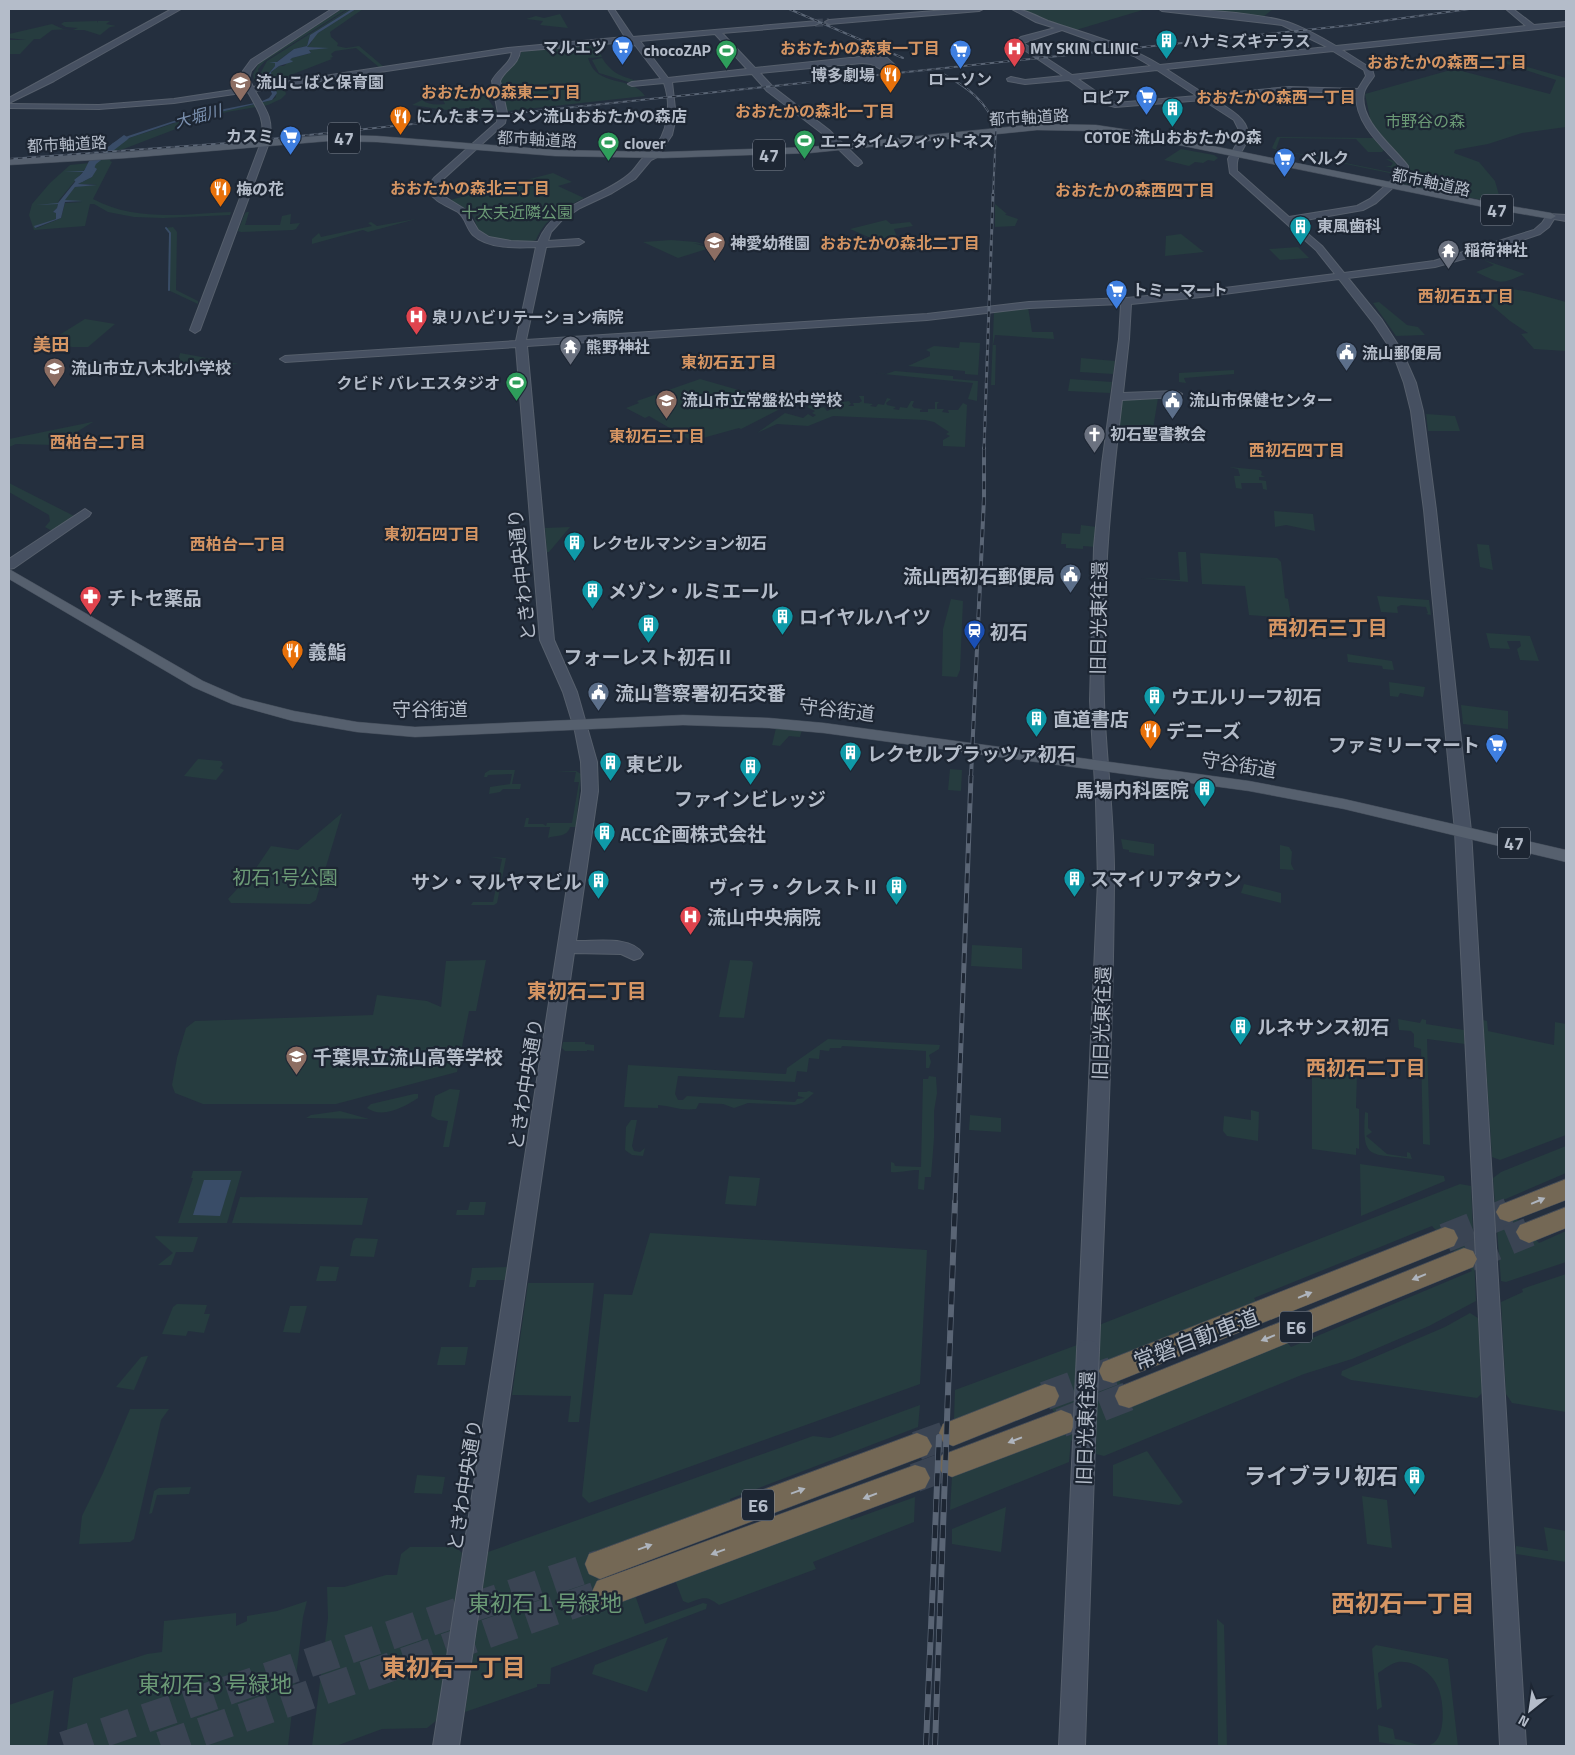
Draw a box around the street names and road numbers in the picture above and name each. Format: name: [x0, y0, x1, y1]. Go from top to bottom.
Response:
street label: 都市軸道路: [988, 103, 1070, 131]
road number: 47: [328, 122, 360, 154]
street label: 都市軸道路: [496, 125, 578, 153]
street label: 都市軸道路: [26, 130, 108, 158]
road number: 47: [753, 140, 785, 170]
street label: 都市軸道路: [1389, 162, 1473, 202]
road number: 47: [1481, 194, 1513, 226]
street label: ときわ中央通り: [500, 507, 542, 643]
street label: 旧日光東往還: [1083, 561, 1113, 675]
street label: 守谷街道: [798, 690, 876, 728]
street label: 守谷街道: [392, 694, 468, 723]
street label: 守谷街道: [1199, 744, 1279, 784]
road number: 47: [1498, 828, 1530, 858]
street label: 旧日光東往還: [1085, 966, 1117, 1080]
street label: ときわ中央通り: [500, 1016, 550, 1152]
street label: 常磐自動車道: [1128, 1299, 1264, 1379]
road number: E6: [1280, 1311, 1312, 1342]
street label: 旧日光東往還: [1069, 1371, 1101, 1485]
street label: ときわ中央通り: [439, 1417, 489, 1553]
road number: E6: [742, 1490, 774, 1520]

